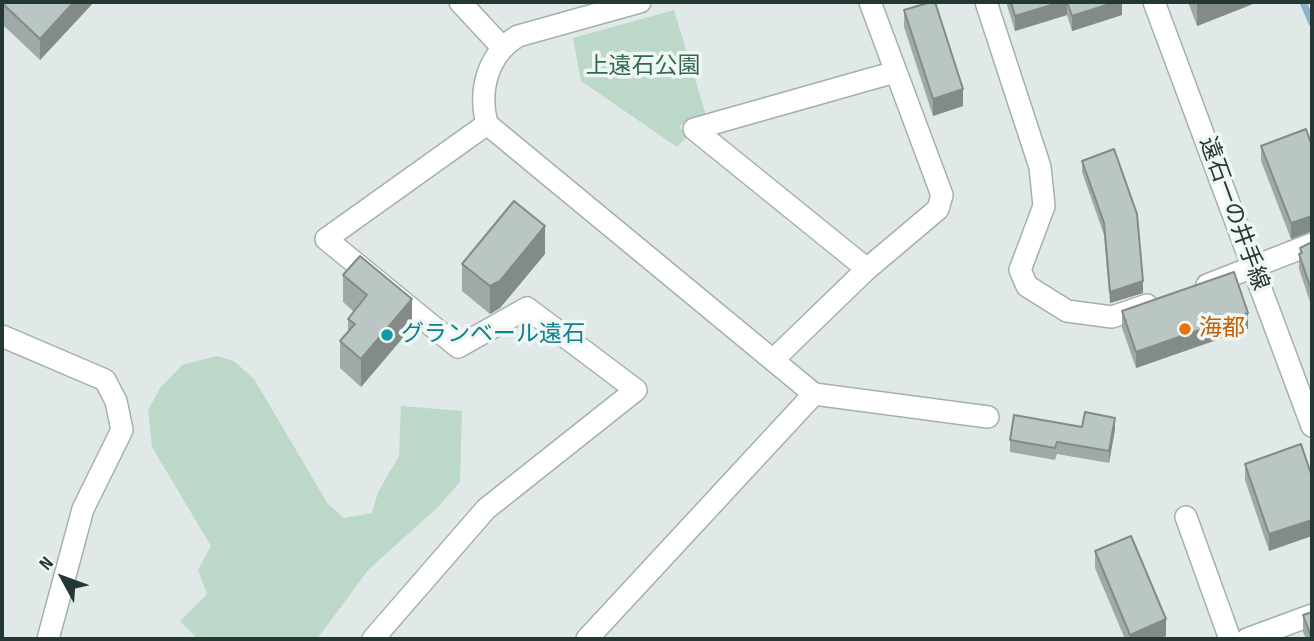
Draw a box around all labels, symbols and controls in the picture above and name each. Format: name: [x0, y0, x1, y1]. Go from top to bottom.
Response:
park label: 上遠石公園: [586, 53, 700, 81]
street label: 遠石一の井手線: [1192, 134, 1274, 294]
place label: 海都: [1199, 315, 1245, 343]
place label: グランベール遠石: [401, 321, 585, 349]
marker: 海都: [1177, 321, 1193, 337]
marker: グランベール遠石: [379, 327, 395, 343]
north arrow: [28, 543, 98, 613]
text: N: [35, 553, 59, 575]

